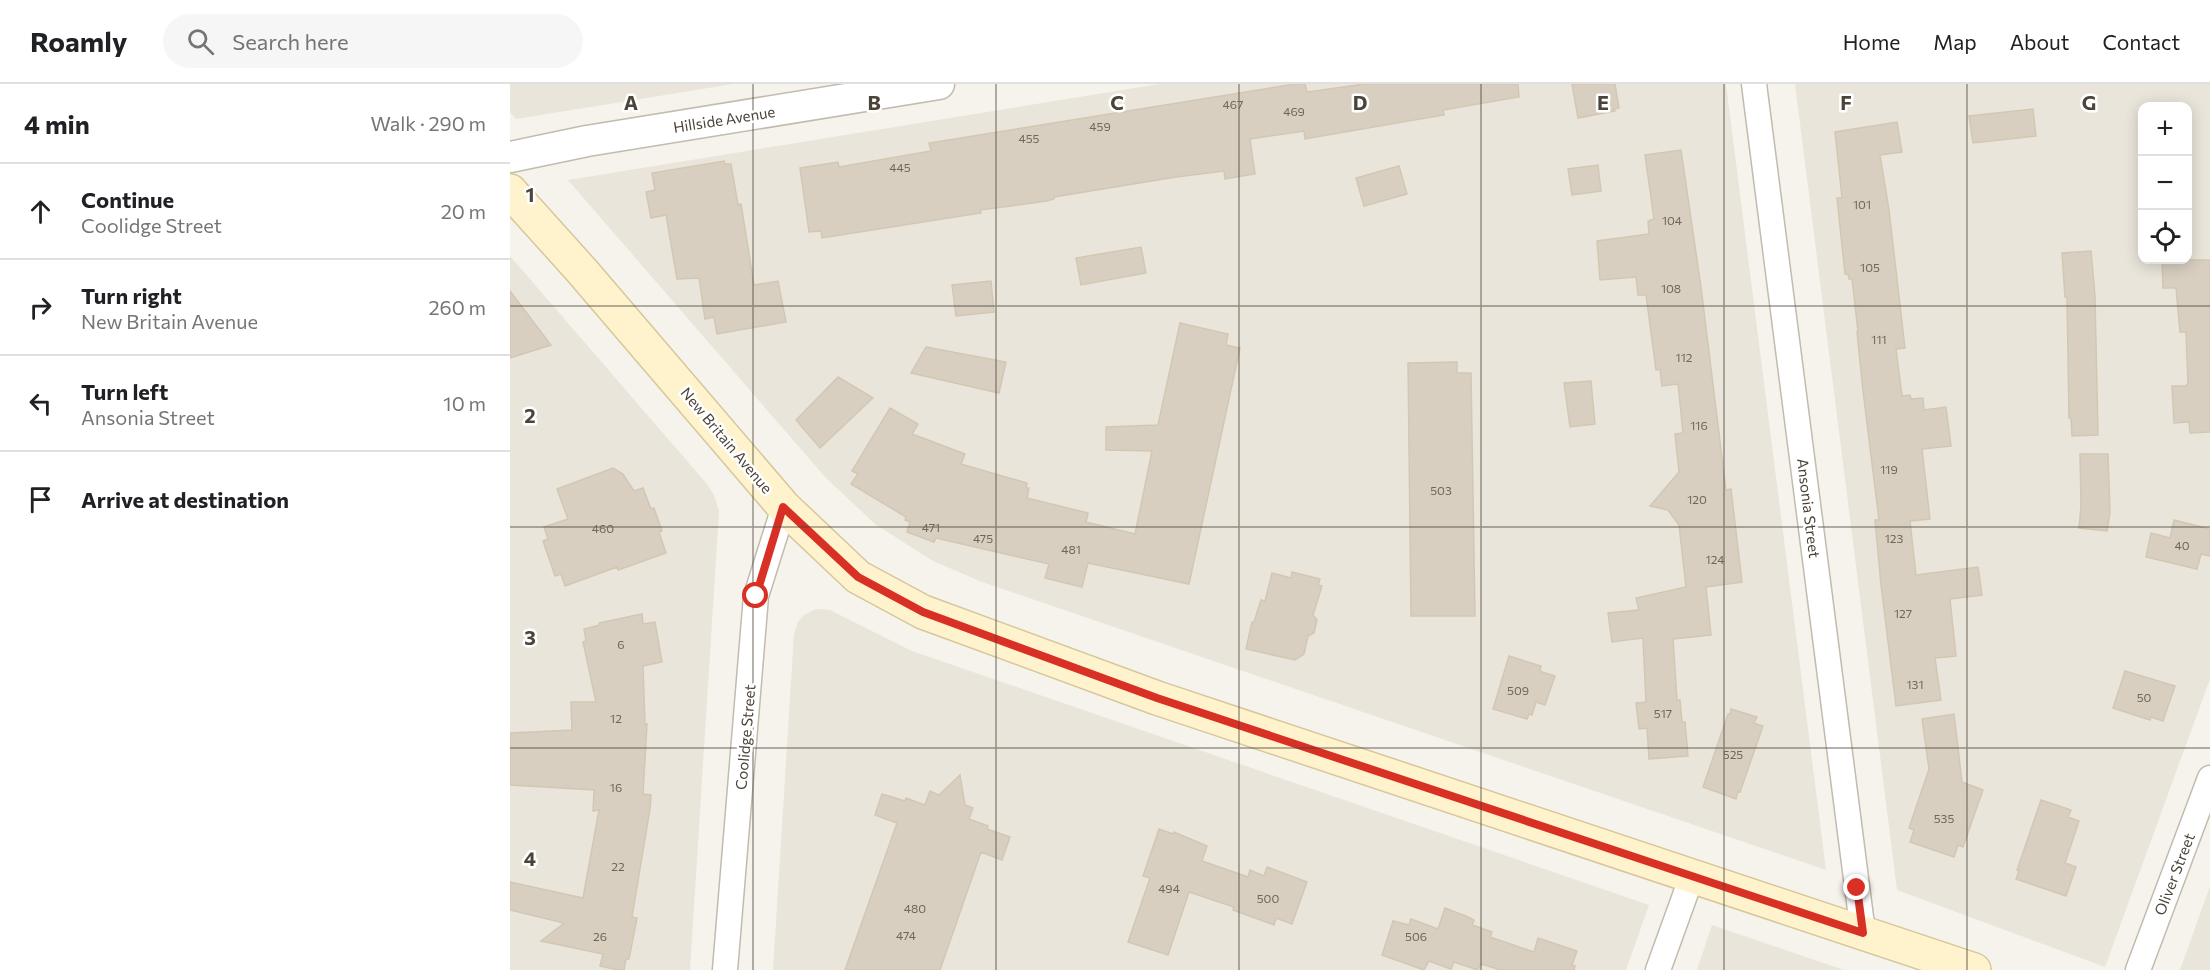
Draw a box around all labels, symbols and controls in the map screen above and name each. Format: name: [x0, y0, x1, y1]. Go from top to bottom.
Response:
search box: [163, 14, 583, 68]
text: Roamly: [30, 24, 127, 58]
icon: search: [184, 25, 217, 58]
text: Search here: [232, 28, 349, 55]
text: Home: [1843, 29, 1900, 54]
text: Map: [1933, 29, 1977, 54]
text: About: [2010, 29, 2069, 54]
text: Contact: [2102, 29, 2180, 54]
text: A: [624, 90, 638, 114]
text: B: [867, 90, 881, 114]
text: C: [1110, 90, 1124, 114]
text: D: [1353, 90, 1367, 114]
text: E: [1597, 90, 1609, 114]
text: F: [1840, 90, 1852, 114]
text: G: [2082, 90, 2096, 114]
house number: 467: [1223, 97, 1243, 111]
street label: Hillside Avenue: [672, 102, 776, 136]
map controls: [2138, 102, 2192, 264]
button: +: [2138, 102, 2192, 156]
house number: 469: [1283, 104, 1305, 118]
text: 4 min: [24, 108, 90, 139]
text: Walk · 290 m: [370, 111, 486, 135]
house number: 459: [1089, 119, 1111, 133]
house number: 455: [1019, 131, 1040, 145]
button: −: [2138, 156, 2192, 210]
house number: 445: [889, 160, 911, 174]
text: 1: [525, 182, 535, 206]
text: Continue: [81, 186, 174, 213]
icon: ahead: [24, 195, 57, 228]
house number: 101: [1853, 197, 1871, 211]
text: 20 m: [441, 199, 486, 223]
button: locate: [2138, 210, 2192, 264]
text: Coolidge Street: [81, 213, 222, 237]
house number: 104: [1662, 213, 1682, 227]
house number: 105: [1860, 260, 1880, 274]
house number: 108: [1661, 281, 1681, 295]
text: Turn right: [81, 282, 182, 309]
icon: right: [24, 291, 57, 324]
text: 260 m: [428, 295, 486, 319]
text: New Britain Avenue: [81, 309, 258, 333]
house number: 111: [1871, 332, 1887, 346]
house number: 112: [1676, 350, 1693, 364]
text: Turn left: [81, 378, 168, 405]
street label: New Britain Avenue: [677, 383, 777, 497]
icon: left: [24, 387, 57, 420]
text: 10 m: [443, 391, 486, 415]
text: 2: [524, 403, 536, 427]
text: Ansonia Street: [81, 405, 215, 429]
house number: 116: [1690, 418, 1708, 432]
street label: Ansonia Street: [1794, 457, 1824, 559]
house number: 119: [1880, 462, 1898, 476]
icon: arrive: [24, 483, 57, 516]
house number: 503: [1430, 483, 1452, 497]
text: Arrive at destination: [81, 486, 289, 513]
house number: 120: [1687, 492, 1707, 506]
house number: 471: [922, 520, 940, 534]
house number: 460: [592, 521, 614, 535]
house number: 475: [973, 531, 993, 545]
house number: 123: [1885, 531, 1903, 545]
house number: 40: [2174, 538, 2190, 552]
house number: 481: [1061, 542, 1081, 556]
house number: 124: [1706, 552, 1724, 566]
route start: [742, 582, 768, 608]
house number: 127: [1894, 606, 1912, 620]
text: 3: [524, 625, 536, 649]
house number: 6: [617, 637, 625, 651]
house number: 131: [1906, 677, 1924, 691]
house number: 509: [1507, 683, 1529, 697]
street label: Coolidge Street: [731, 684, 759, 790]
house number: 50: [2137, 690, 2152, 704]
house number: 517: [1654, 706, 1672, 720]
house number: 12: [610, 711, 622, 725]
house number: 525: [1723, 747, 1743, 761]
house number: 16: [610, 780, 622, 794]
house number: 535: [1934, 811, 1954, 825]
street label: Oliver Street: [2150, 830, 2198, 918]
text: 4: [524, 846, 536, 870]
house number: 22: [611, 859, 625, 873]
route end: [1843, 874, 1869, 900]
house number: 494: [1158, 881, 1180, 895]
house number: 500: [1257, 891, 1279, 905]
house number: 480: [904, 901, 926, 915]
house number: 474: [896, 928, 916, 942]
house number: 26: [593, 929, 607, 943]
house number: 506: [1405, 929, 1427, 943]

